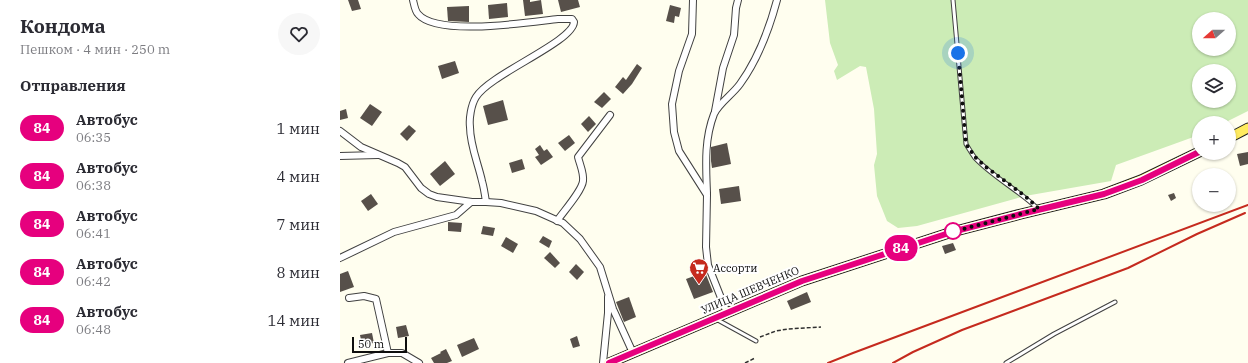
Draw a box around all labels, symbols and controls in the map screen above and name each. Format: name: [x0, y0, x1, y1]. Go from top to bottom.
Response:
north arrow: [1192, 12, 1236, 56]
map controls: [1192, 12, 1236, 212]
button: heart: [278, 13, 320, 55]
text: Кондома: [20, 14, 106, 38]
text: Пешком · 4 мин · 250 m: [20, 41, 170, 58]
your location: [948, 43, 968, 63]
button: layers: [1192, 64, 1236, 108]
text: Отправления: [20, 76, 126, 95]
text: Автобус: [76, 110, 138, 129]
button: +: [1192, 116, 1236, 160]
text: 84: [34, 119, 50, 137]
text: 1 мин: [276, 119, 320, 138]
text: 06:35: [76, 129, 111, 146]
text: Автобус: [76, 158, 138, 177]
text: 84: [34, 167, 50, 185]
text: 4 мин: [276, 167, 320, 186]
button: −: [1192, 168, 1236, 212]
text: 06:38: [76, 177, 111, 194]
text: Автобус: [76, 206, 138, 225]
text: 84: [34, 215, 50, 233]
text: 7 мин: [276, 215, 320, 234]
unlabelled marker: [944, 222, 962, 240]
text: 06:41: [76, 225, 111, 242]
line badge: 84: [883, 235, 919, 261]
text: 84: [893, 239, 909, 257]
text: Автобус: [76, 254, 138, 273]
supermarket icon: Ассорти: [688, 257, 710, 285]
place label: Ассорти: [713, 261, 758, 275]
text: 84: [34, 263, 50, 281]
text: 8 мин: [276, 263, 320, 282]
street label: УЛИЦА ШЕВЧЕНКО: [699, 263, 801, 317]
text: 06:42: [76, 273, 111, 290]
text: Автобус: [76, 302, 138, 321]
text: 84: [34, 311, 50, 329]
text: 14 мин: [267, 311, 320, 330]
text: 06:48: [76, 321, 111, 338]
scale bar: [352, 335, 407, 354]
text: 50 m: [358, 337, 384, 351]

